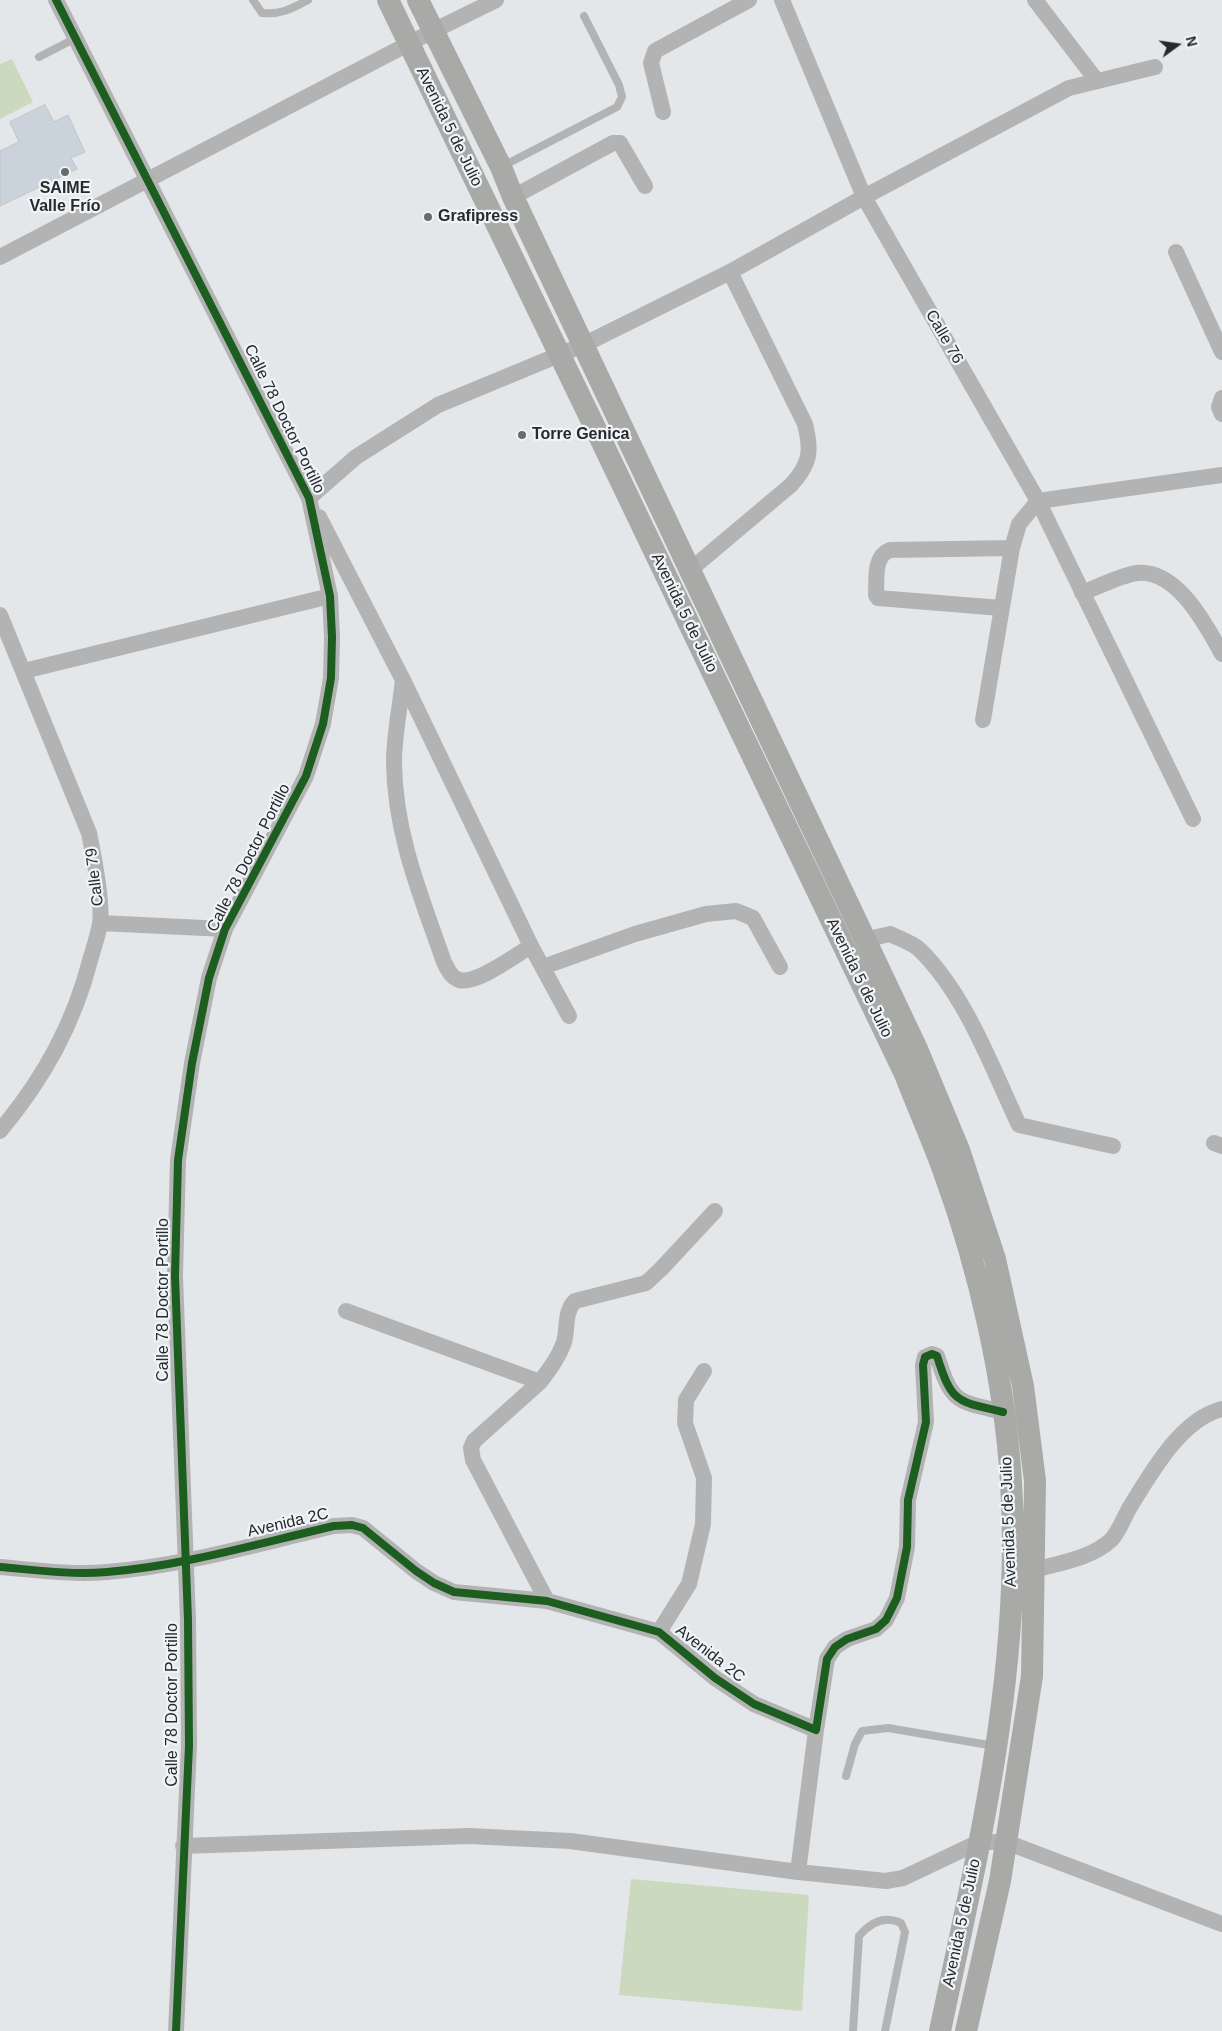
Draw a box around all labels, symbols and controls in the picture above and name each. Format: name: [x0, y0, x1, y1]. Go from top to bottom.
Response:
north arrow: [1152, 20, 1202, 70]
text: N: [1183, 35, 1201, 48]
street label: Avenida 5 de Julio: [412, 64, 486, 190]
marker: SAIME Valle Frío: [59, 166, 71, 178]
place label: SAIME Valle Frío: [29, 179, 101, 217]
place label: Grafipress: [438, 207, 518, 227]
marker: Grafipress: [422, 211, 434, 223]
street label: Calle 76: [921, 307, 967, 367]
street label: Calle 78 Doctor Portillo: [240, 341, 328, 497]
place label: Torre Genica: [532, 425, 630, 445]
marker: Torre Genica: [516, 429, 528, 441]
street label: Avenida 5 de Julio: [647, 550, 721, 676]
street label: Calle 78 Doctor Portillo: [203, 781, 295, 935]
street label: Calle 79: [82, 847, 108, 907]
street label: Avenida 5 de Julio: [822, 915, 896, 1041]
street label: Calle 78 Doctor Portillo: [154, 1218, 174, 1382]
street label: Avenida 5 de Julio: [997, 1456, 1021, 1588]
street label: Avenida 2C: [246, 1504, 330, 1542]
street label: Avenida 2C: [672, 1621, 748, 1687]
street label: Calle 78 Doctor Portillo: [163, 1623, 183, 1787]
street label: Avenida 5 de Julio: [939, 1857, 985, 1989]

